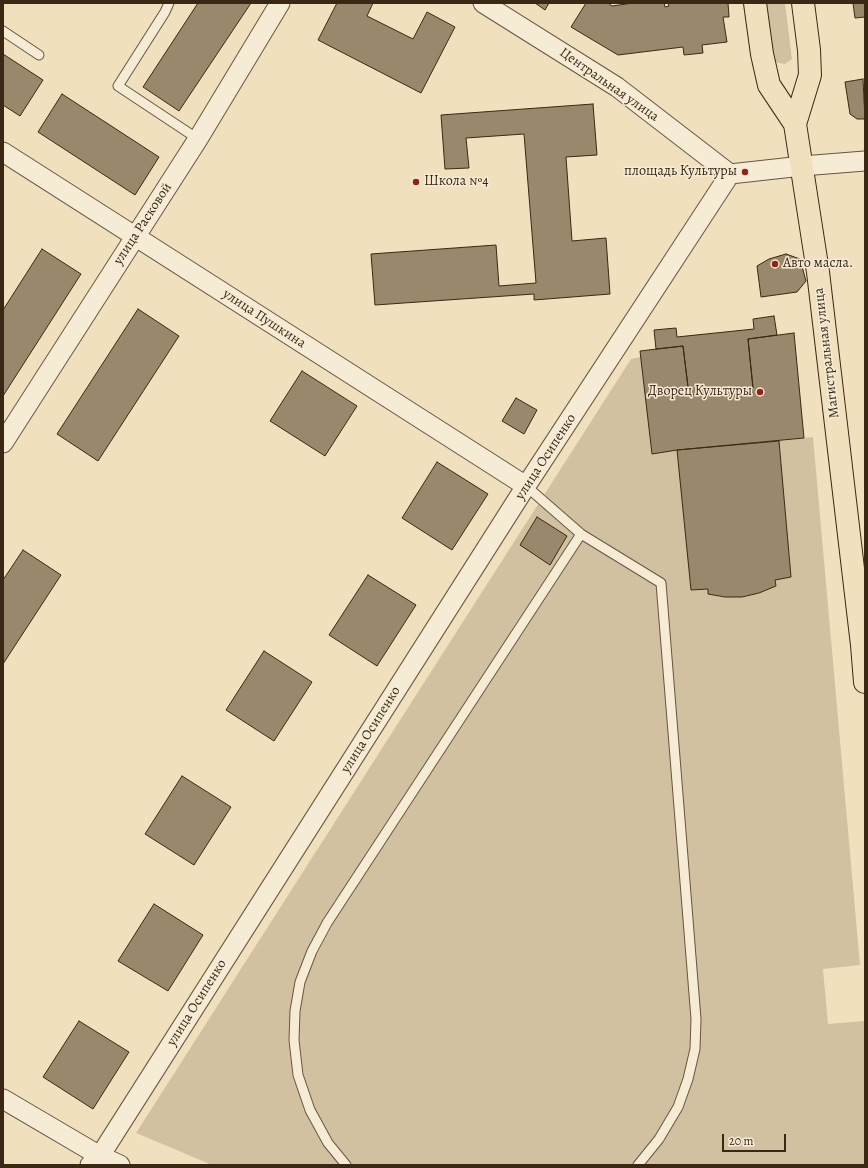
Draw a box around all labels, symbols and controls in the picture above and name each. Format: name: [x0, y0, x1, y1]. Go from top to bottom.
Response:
street label: Центральная улица: [556, 44, 662, 126]
place label: площадь Культуры: [624, 164, 737, 180]
marker: площадь Культуры: [740, 167, 750, 177]
place label: Школа №4: [424, 174, 489, 190]
marker: Школа №4: [411, 177, 421, 187]
street label: улица Расковой: [110, 180, 176, 268]
place label: Авто масла.: [783, 256, 853, 272]
marker: Авто масла.: [770, 259, 780, 269]
street label: улица Пушкина: [219, 286, 309, 352]
street label: Магистральная улица: [811, 287, 843, 419]
place label: Дворец Культуры: [648, 384, 752, 400]
marker: Дворец Культуры: [755, 387, 765, 397]
street label: улица Осипенко: [512, 411, 580, 503]
street label: улица Осипенко: [338, 684, 404, 776]
street label: улица Осипенко: [164, 957, 230, 1049]
scale bar: [724, 1126, 788, 1152]
text: 20 m: [729, 1133, 753, 1149]

